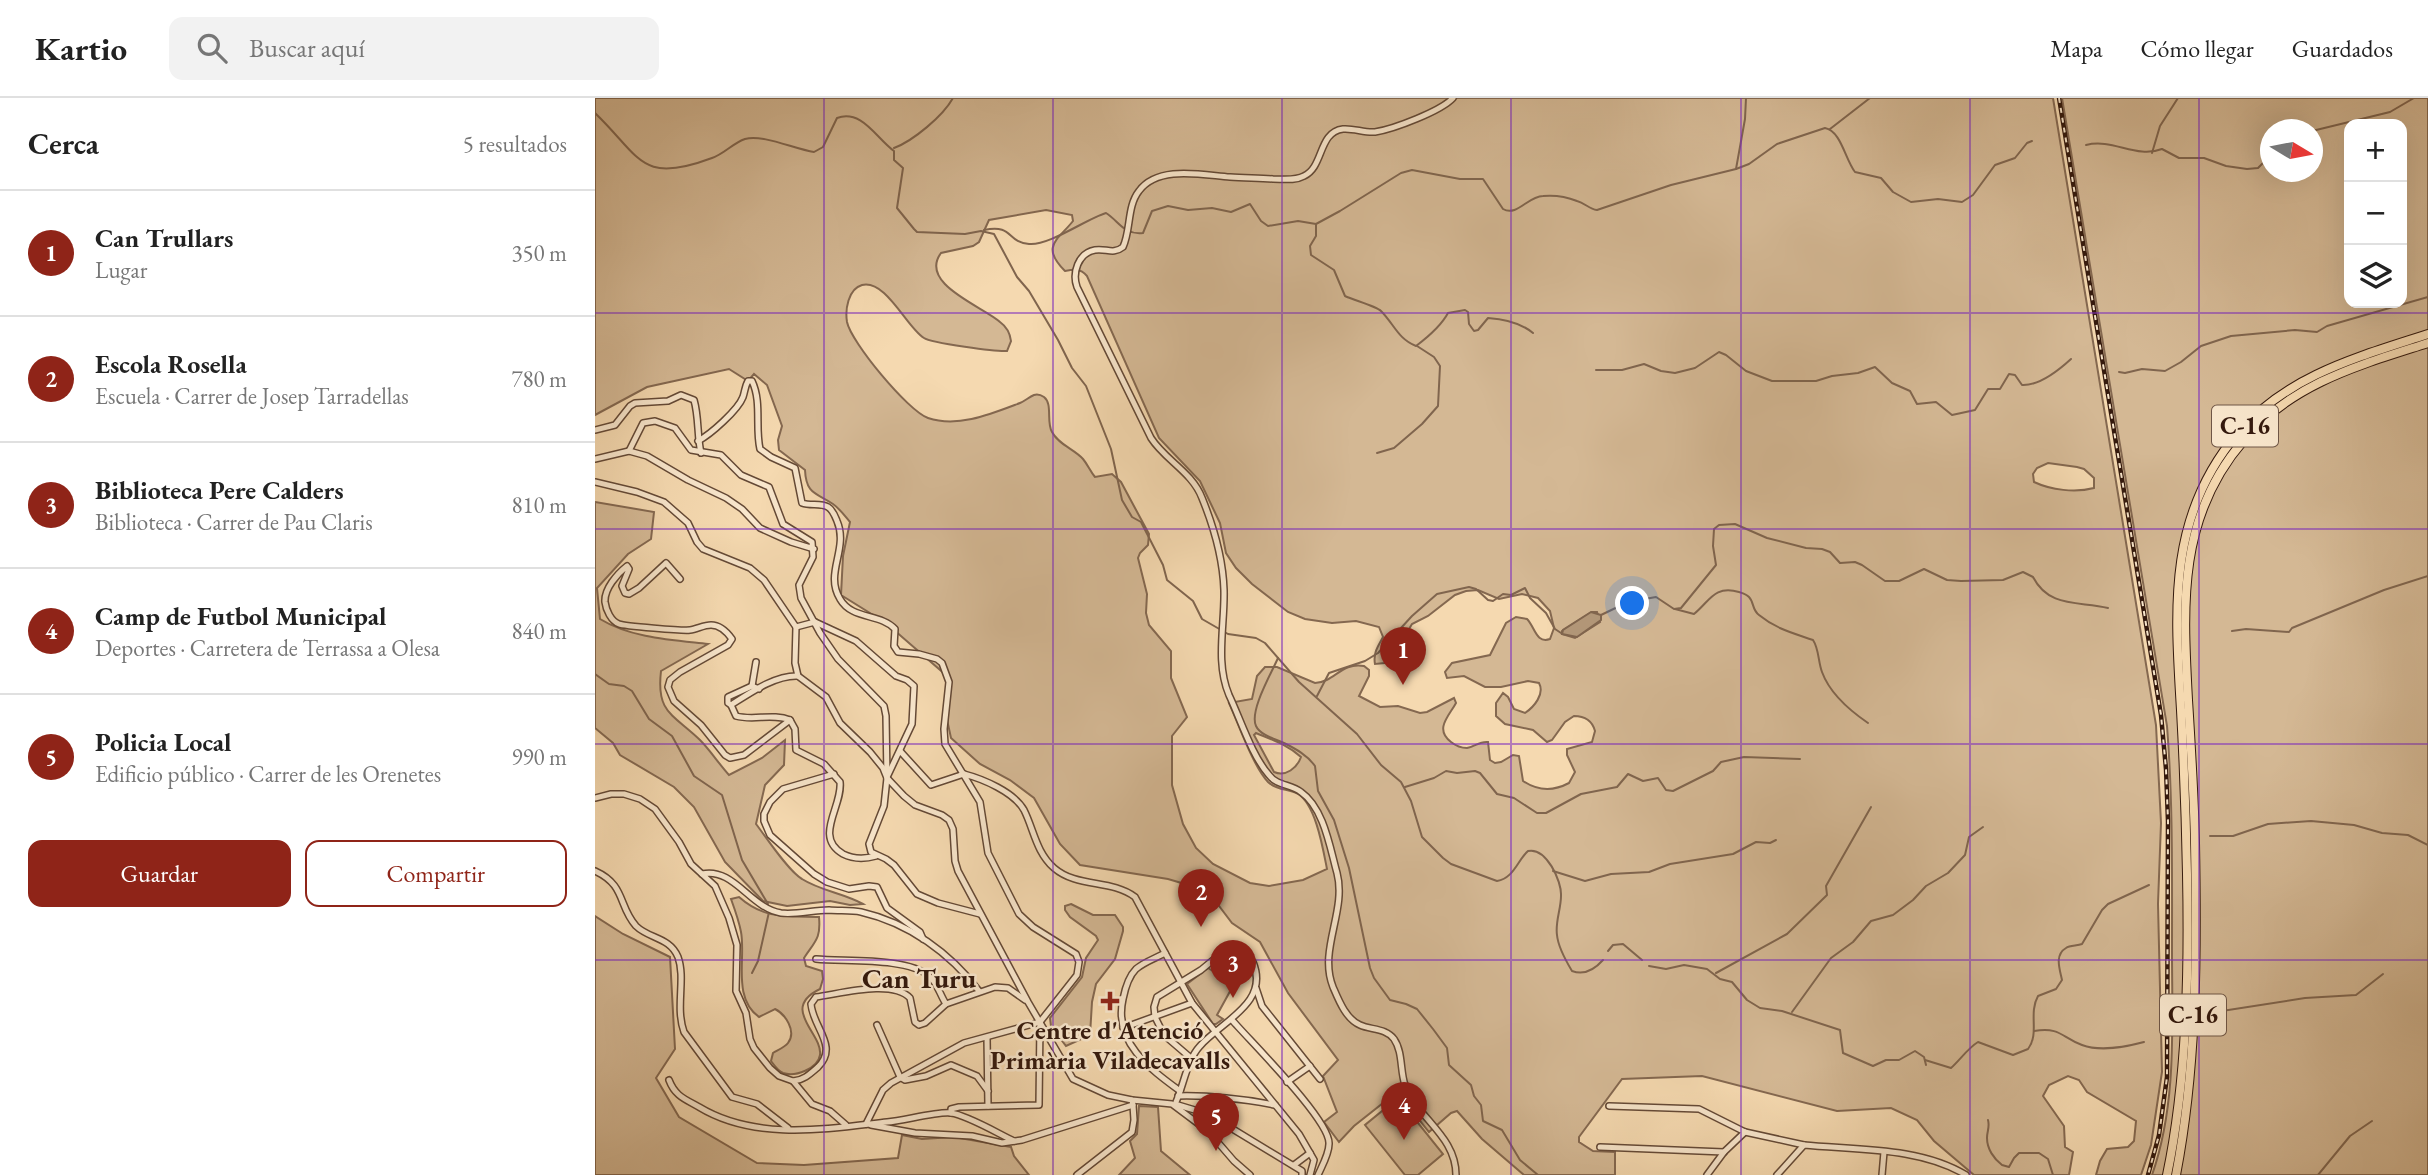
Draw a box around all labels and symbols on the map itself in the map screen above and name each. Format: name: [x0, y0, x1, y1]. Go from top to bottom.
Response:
north arrow: [2260, 119, 2323, 182]
road number: C-16: [2212, 405, 2278, 446]
your location: [1615, 586, 1649, 620]
pin: 1: [1380, 627, 1426, 685]
pin: 2: [1178, 869, 1224, 927]
pin: 3: [1210, 940, 1256, 998]
district label: Can Turu: [862, 960, 977, 996]
marker: Centre d'Atenció Primària Viladecavalls: [1100, 991, 1120, 1011]
road number: C-16: [2160, 995, 2226, 1035]
place label: Centre d'Atenció Primària Viladecavalls: [990, 1013, 1230, 1077]
pin: 4: [1381, 1082, 1427, 1140]
pin: 5: [1193, 1093, 1239, 1151]

